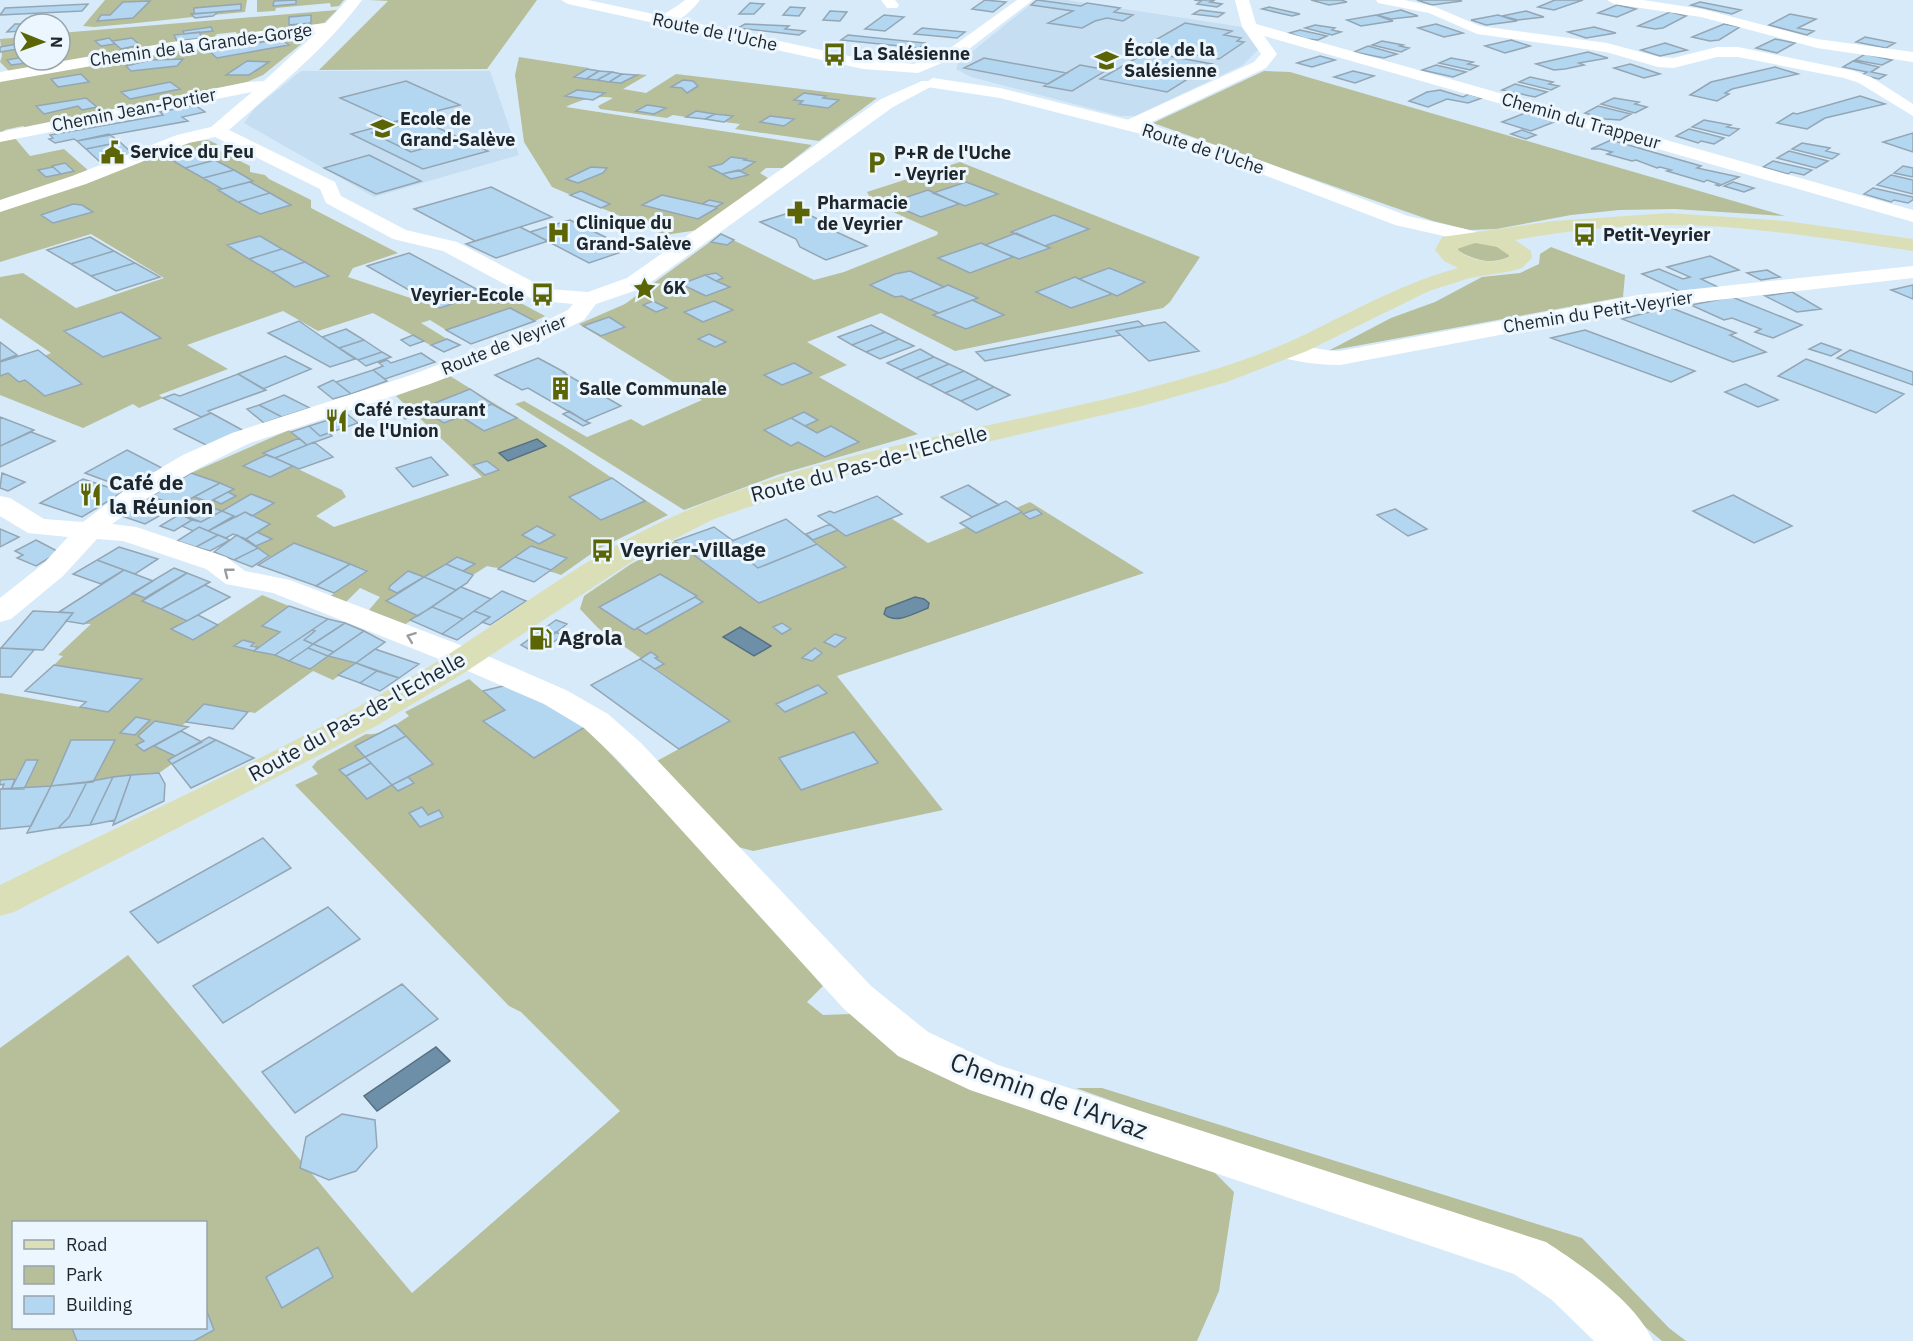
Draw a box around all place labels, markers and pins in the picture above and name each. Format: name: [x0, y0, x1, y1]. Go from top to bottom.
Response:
place label: École de la Salésienne: [1124, 37, 1217, 82]
bus stop icon: La Salésienne: [822, 41, 848, 67]
place label: La Salésienne: [853, 42, 970, 65]
school or university icon: École de la Salésienne: [1093, 47, 1119, 73]
place label: Ecole de Grand-Salève: [400, 107, 515, 151]
school or university icon: Ecole de Grand-Salève: [369, 116, 395, 142]
public building icon: Service du Feu: [99, 139, 125, 165]
place label: Service du Feu: [130, 140, 254, 163]
place label: P+R de l'Uche - Veyrier: [894, 141, 1011, 185]
parking icon: P+R de l'Uche - Veyrier: [863, 150, 889, 176]
place label: Pharmacie de Veyrier: [817, 191, 908, 235]
pharmacy icon: Pharmacie de Veyrier: [786, 200, 812, 226]
place label: Clinique du Grand-Salève: [576, 211, 691, 255]
hospital icon: Clinique du Grand-Salève: [545, 220, 571, 246]
bus stop icon: Petit-Veyrier: [1572, 222, 1598, 248]
place label: Petit-Veyrier: [1603, 223, 1711, 246]
place icon: 6K: [632, 275, 658, 301]
place label: 6K: [663, 276, 687, 299]
bus stop icon: Veyrier-Ecole: [529, 282, 555, 308]
place label: Veyrier-Ecole: [411, 283, 524, 306]
building icon: Salle Communale: [548, 376, 574, 402]
place label: Salle Communale: [579, 377, 727, 400]
place label: Café restaurant de l'Union: [354, 398, 486, 442]
restaurant icon: Café restaurant de l'Union: [323, 407, 349, 433]
place label: Café de la Réunion: [109, 468, 213, 520]
restaurant icon: Café de la Réunion: [78, 482, 104, 508]
place label: Veyrier-Village: [620, 535, 766, 563]
bus stop icon: Veyrier-Village: [589, 537, 615, 563]
place label: Agrola: [558, 623, 623, 651]
fuel station icon: Agrola: [527, 625, 553, 651]

